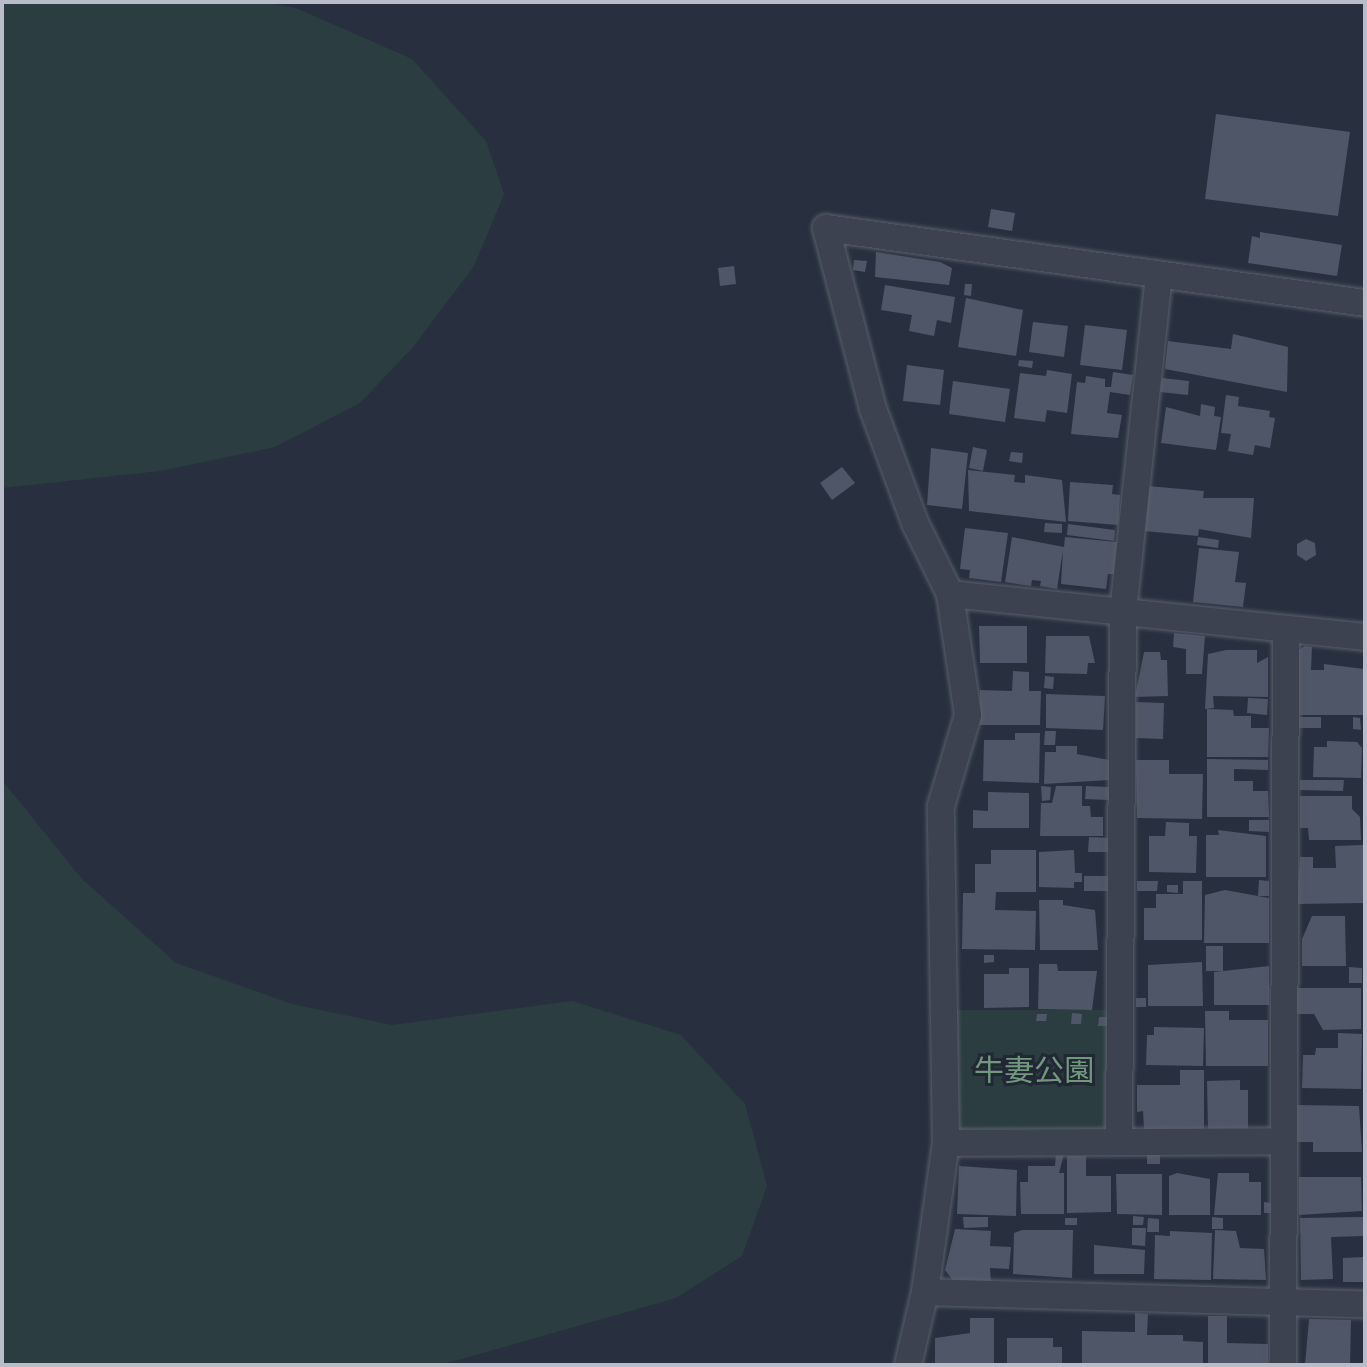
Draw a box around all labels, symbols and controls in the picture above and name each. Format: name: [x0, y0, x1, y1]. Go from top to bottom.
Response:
park label: 牛妻公園: [974, 1054, 1094, 1090]

